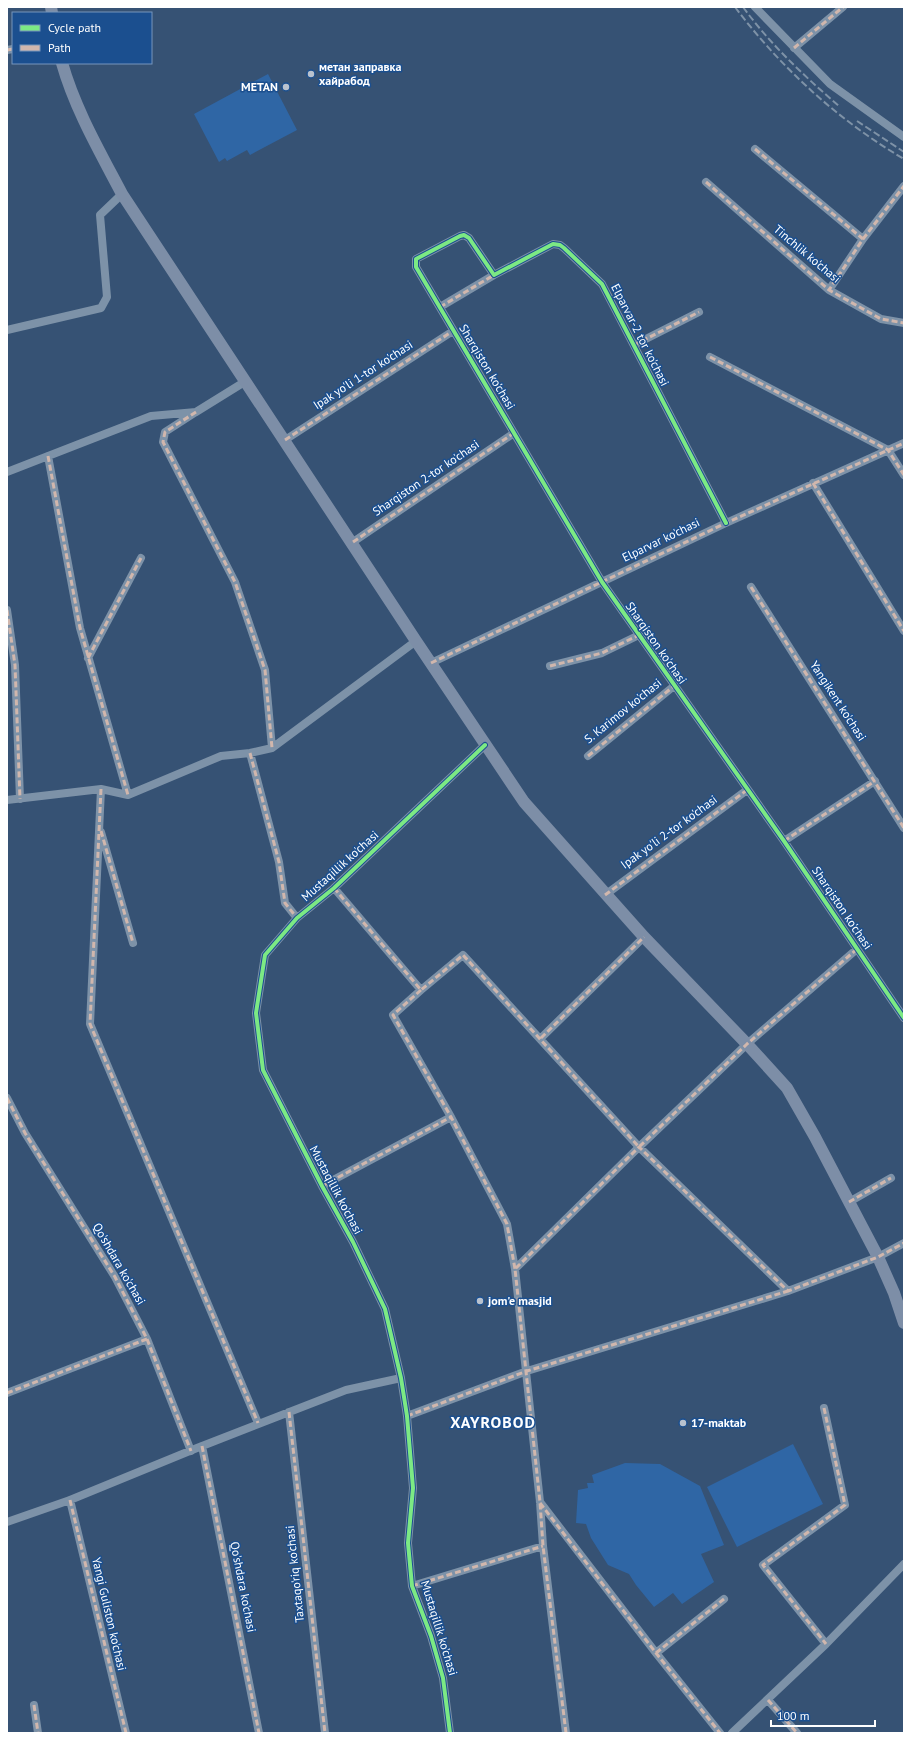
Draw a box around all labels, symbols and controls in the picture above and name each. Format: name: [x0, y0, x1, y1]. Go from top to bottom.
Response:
legend: [12, 12, 152, 64]
text: Cycle path: [48, 20, 101, 35]
text: Path: [48, 40, 71, 55]
place label: метан заправка хайрабод: [319, 59, 401, 88]
marker: метан заправка хайрабод: [306, 69, 316, 79]
place label: METAN: [241, 79, 278, 94]
marker: METAN: [281, 82, 291, 92]
street label: Tinchlik ko'chasi: [771, 221, 844, 286]
street label: Elparvar-2 tor ko'chasi: [608, 281, 673, 389]
street label: Sharqiston ko'chasi: [456, 321, 519, 412]
street label: Ipak yo'li 1-tor ko'chasi: [310, 337, 415, 412]
street label: Sharqiston 2-tor ko'chasi: [370, 436, 482, 519]
street label: Elparvar ko'chasi: [620, 514, 702, 565]
street label: Sharqiston ko'chasi: [622, 599, 690, 687]
street label: Yangikent ko'chasi: [807, 658, 870, 744]
street label: S. Karimov ko'chasi: [581, 675, 664, 746]
street label: Ipak yo'li 2-tor ko'chasi: [618, 792, 720, 872]
street label: Mustaqillik ko'chasi: [298, 827, 381, 904]
street label: Sharqiston ko'chasi: [809, 863, 876, 952]
street label: Mustaqillik ko'chasi: [307, 1143, 366, 1237]
street label: Qo'shdara ko'chasi: [90, 1220, 149, 1307]
place label: jom'e masjid: [487, 1293, 552, 1308]
marker: jom'e masjid: [475, 1296, 485, 1306]
district label: XAYROBOD: [450, 1412, 536, 1432]
place label: 17-maktab: [691, 1415, 747, 1430]
marker: 17-maktab: [678, 1418, 688, 1428]
street label: Taxtaqo'riq ko'chasi: [282, 1525, 307, 1623]
street label: Qo'shdara ko'chasi: [227, 1540, 260, 1634]
street label: Yangi Guliston ko'chasi: [89, 1556, 130, 1672]
street label: Mustaqillik ko'chasi: [418, 1579, 461, 1677]
scale bar: [771, 1702, 875, 1728]
text: 100 m: [777, 1708, 810, 1723]

